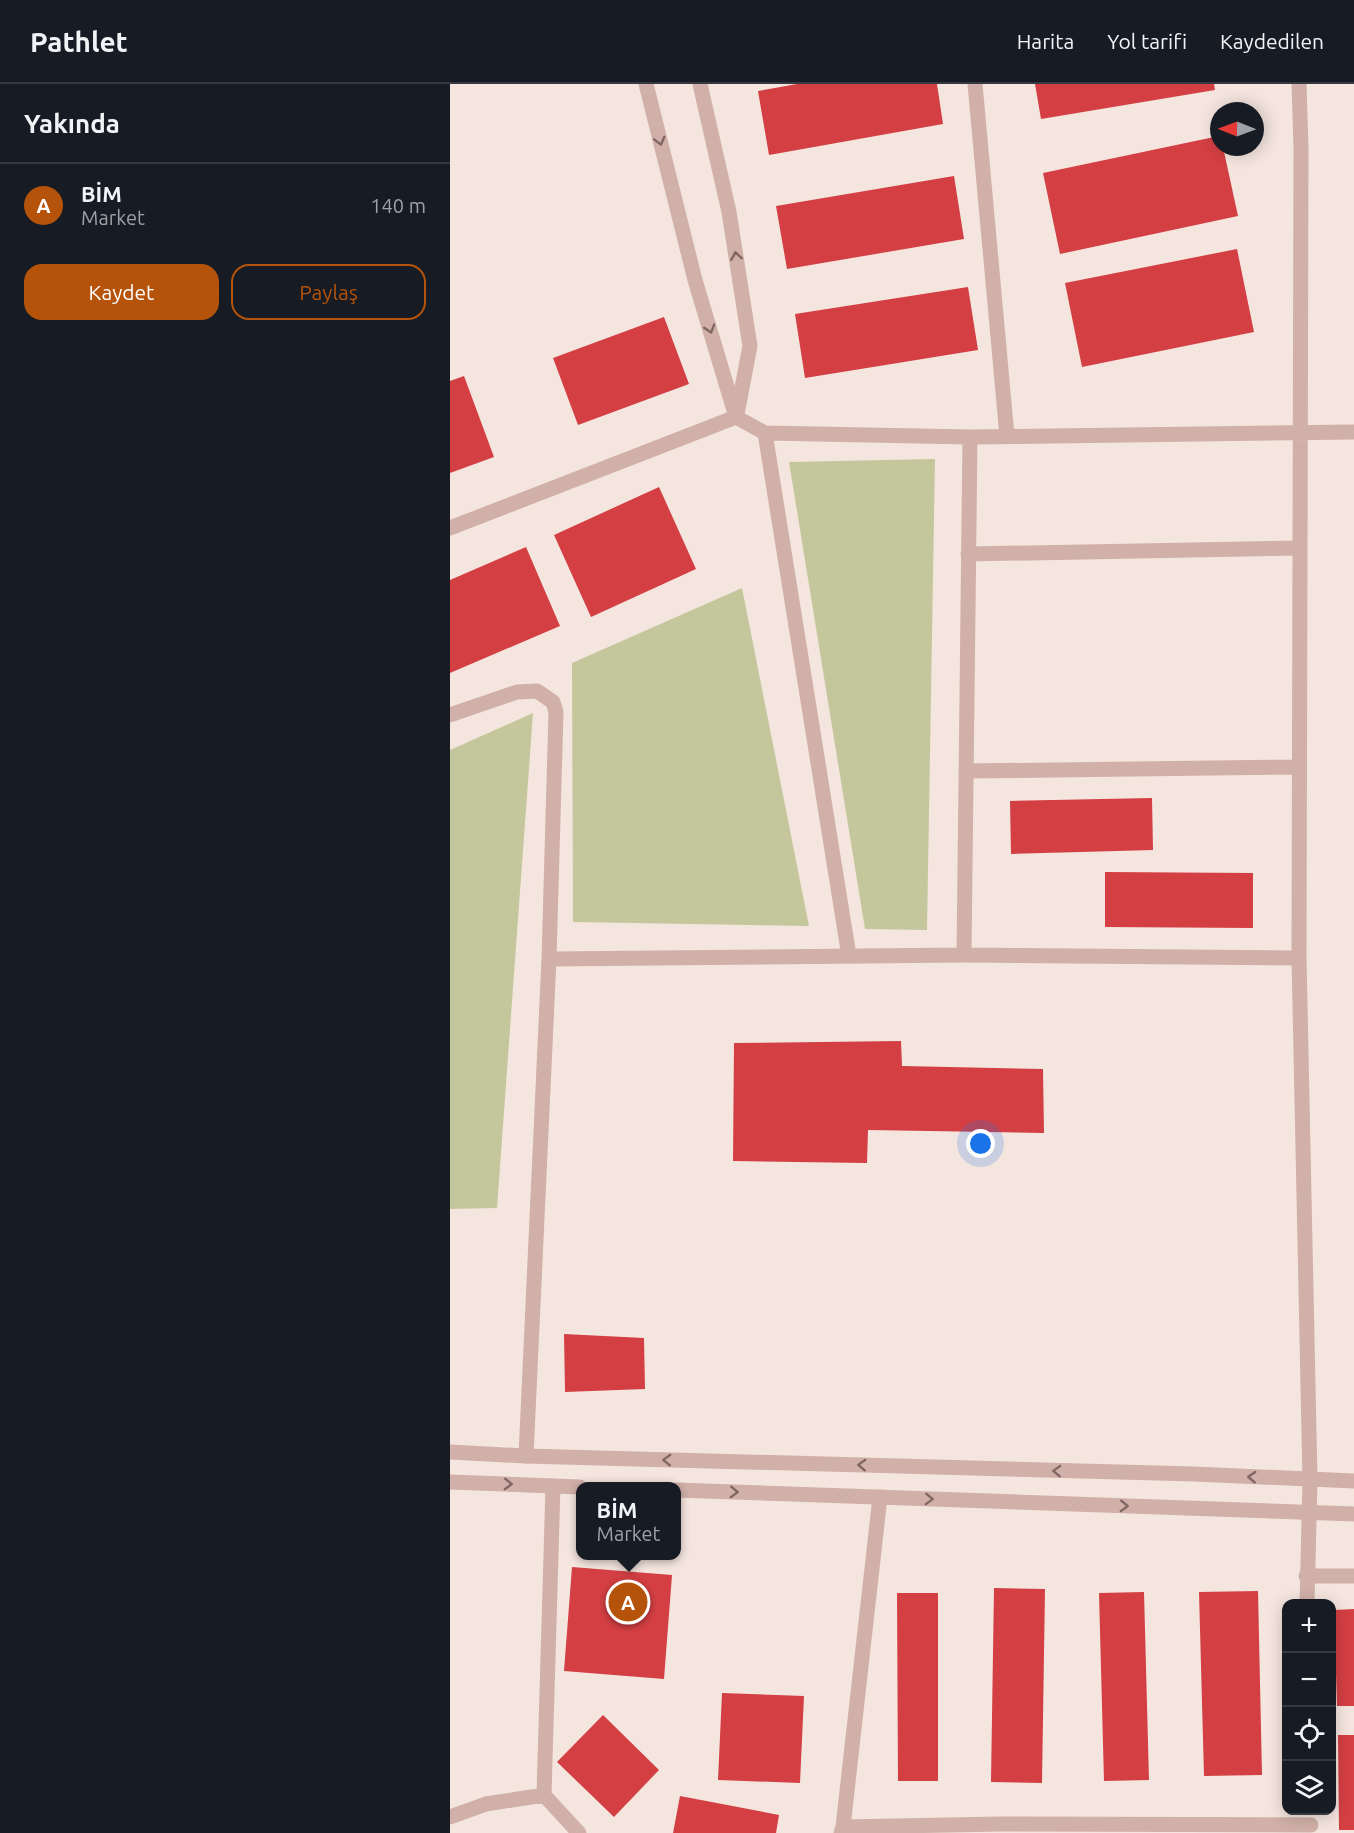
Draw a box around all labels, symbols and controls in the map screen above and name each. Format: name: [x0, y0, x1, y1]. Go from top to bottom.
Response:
text: Pathlet: [30, 26, 128, 57]
text: Harita: [1017, 29, 1074, 53]
text: Yol tarifi: [1107, 29, 1187, 53]
text: Kaydedilen: [1220, 29, 1324, 53]
north arrow: [1210, 102, 1264, 156]
text: Yakında: [24, 109, 120, 138]
one-way arrow: [653, 136, 666, 146]
text: BİM: [81, 181, 122, 206]
text: A: [36, 194, 51, 217]
text: 140 m: [370, 194, 426, 217]
text: Market: [81, 206, 145, 229]
one-way arrow: [730, 251, 743, 261]
button: Kaydet: [24, 264, 219, 320]
button: Paylaş: [231, 264, 426, 320]
one-way arrow: [703, 323, 715, 334]
your location: [966, 1129, 995, 1158]
one-way arrow: [662, 1454, 671, 1466]
one-way arrow: [857, 1459, 866, 1472]
one-way arrow: [1052, 1464, 1061, 1477]
one-way arrow: [1247, 1471, 1256, 1484]
one-way arrow: [504, 1478, 513, 1491]
popup: [576, 1482, 681, 1560]
one-way arrow: [730, 1486, 739, 1498]
one-way arrow: [925, 1492, 934, 1505]
text: BİM: [597, 1497, 637, 1522]
one-way arrow: [1120, 1499, 1129, 1512]
text: Market: [597, 1522, 660, 1545]
pin: A: [608, 1580, 648, 1624]
map controls: [1282, 1599, 1336, 1815]
button: +: [1282, 1599, 1336, 1653]
button: −: [1282, 1653, 1336, 1707]
button: locate: [1282, 1707, 1336, 1761]
button: layers: [1282, 1761, 1336, 1815]

